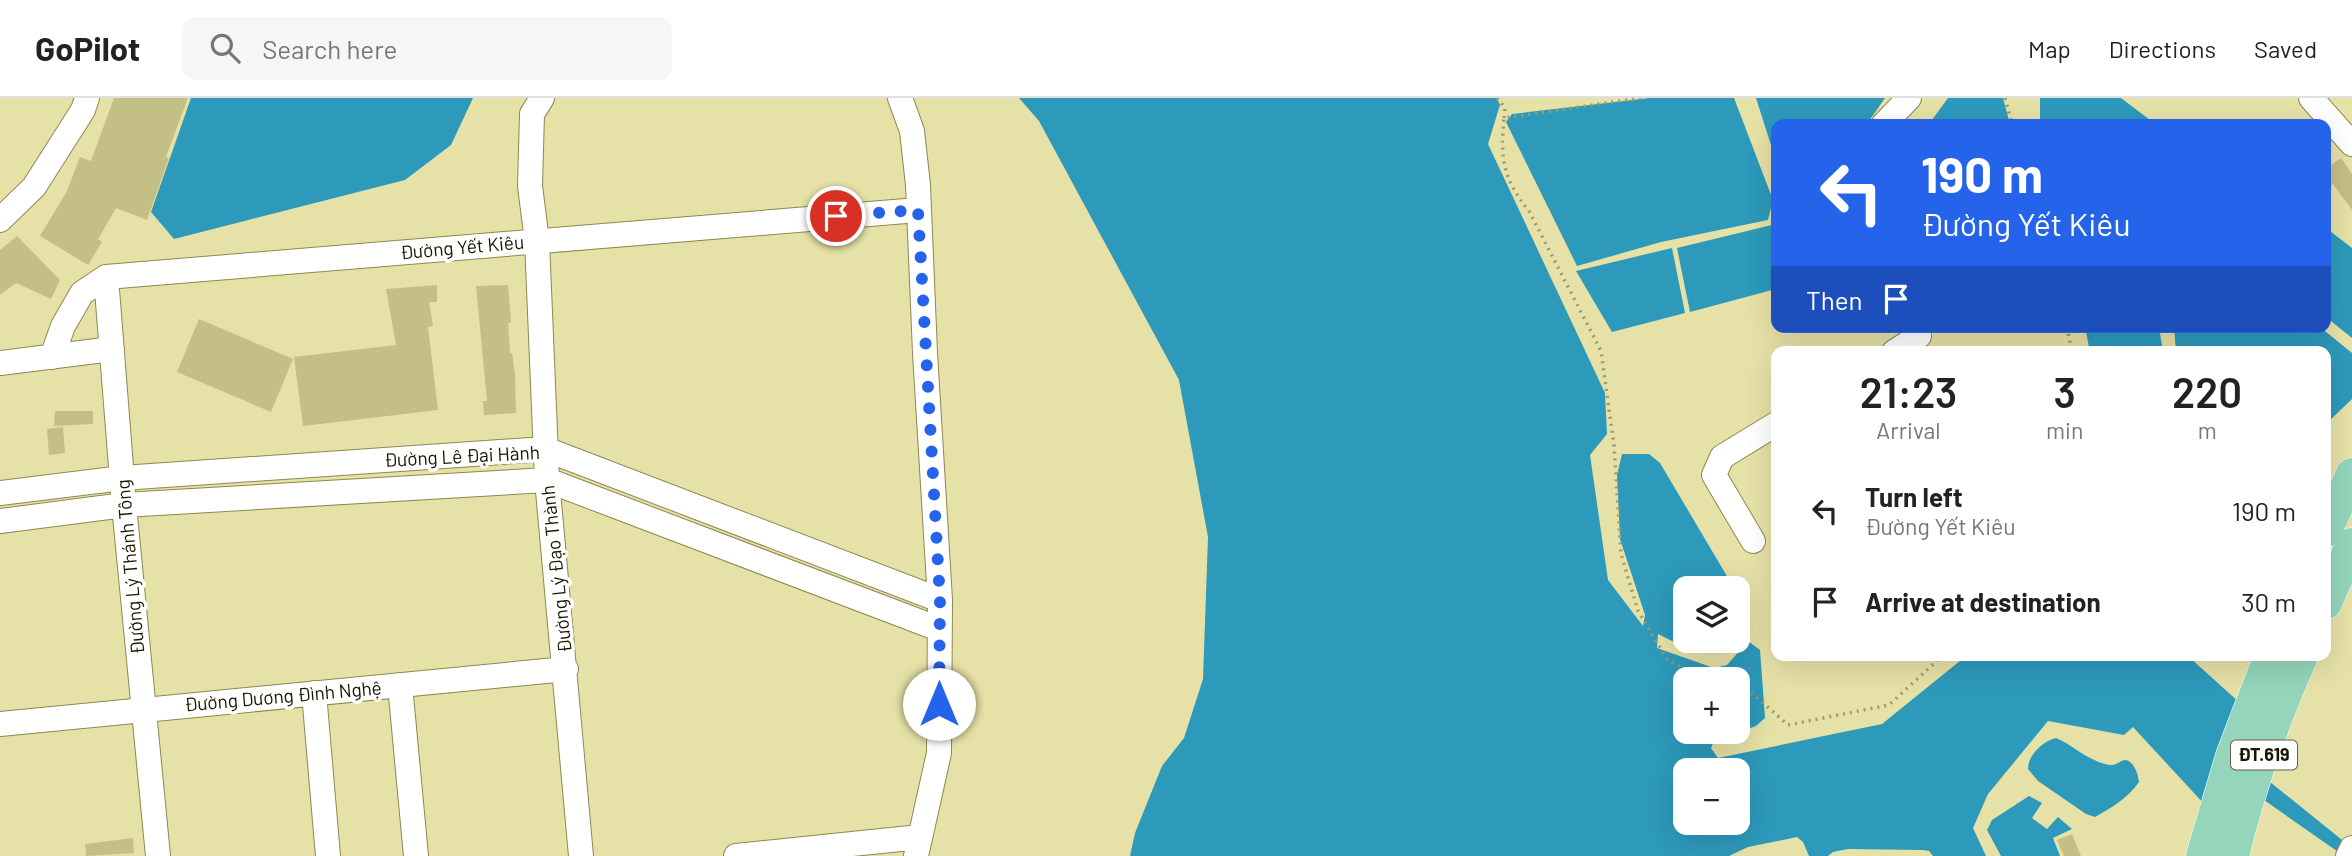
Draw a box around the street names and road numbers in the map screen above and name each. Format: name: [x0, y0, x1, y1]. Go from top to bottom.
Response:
street label: Đường Yết Kiêu: [399, 230, 525, 263]
street label: Đường Lê Đại Hành: [384, 440, 540, 471]
street label: Đường Lý Thánh Tông: [110, 479, 149, 655]
street label: Đường Lý Đạo Thành: [535, 484, 576, 654]
street label: Đường Dương Đình Nghệ: [183, 675, 383, 716]
road number: ĐT.619: [2231, 740, 2297, 770]

